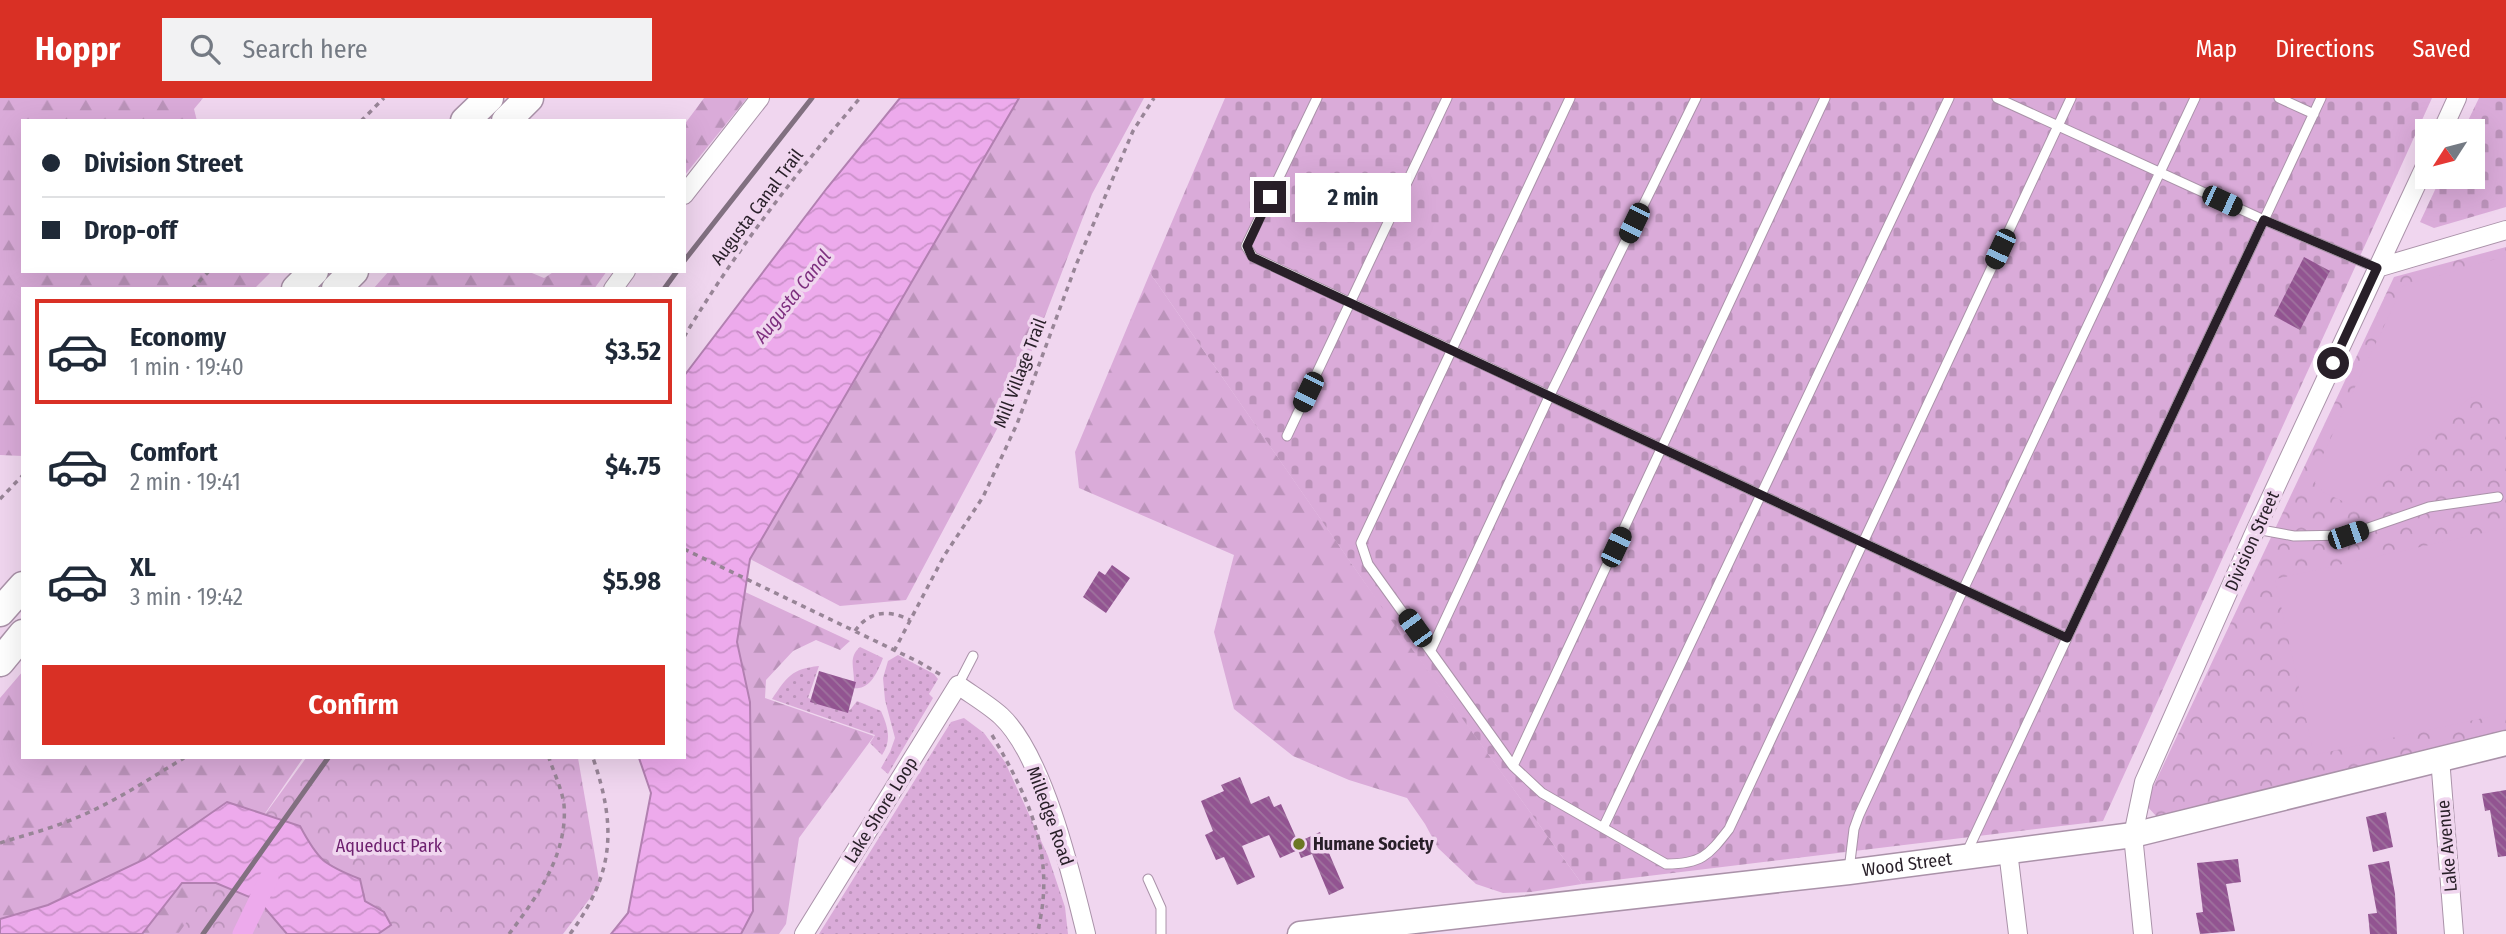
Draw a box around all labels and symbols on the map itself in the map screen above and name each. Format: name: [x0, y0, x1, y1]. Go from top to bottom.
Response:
north arrow: [2415, 119, 2485, 189]
street label: Augusta Canal Trail: [706, 144, 808, 269]
callout: 2 min: [1294, 172, 1410, 222]
route end: [1254, 181, 1286, 213]
car: [2199, 183, 2246, 219]
car: [1616, 200, 1653, 246]
car: [1982, 226, 2019, 272]
water label: Augusta Canal: [748, 245, 836, 348]
street label: Mill Village Trail: [989, 315, 1051, 431]
route start: [2317, 347, 2349, 379]
car: [1290, 369, 1327, 415]
street label: Division Street: [2220, 487, 2284, 594]
car: [2325, 518, 2372, 552]
car: [1598, 524, 1635, 570]
car: [1395, 605, 1436, 651]
street label: Lake Shore Loop: [840, 753, 922, 867]
street label: Milledge Road: [1022, 763, 1078, 869]
street label: Lake Avenue: [2432, 799, 2462, 893]
place label: Humane Society: [1313, 833, 1434, 855]
park label: Aqueduct Park: [336, 835, 443, 857]
marker: Humane Society: [1291, 836, 1307, 852]
street label: Wood Street: [1861, 848, 1953, 881]

